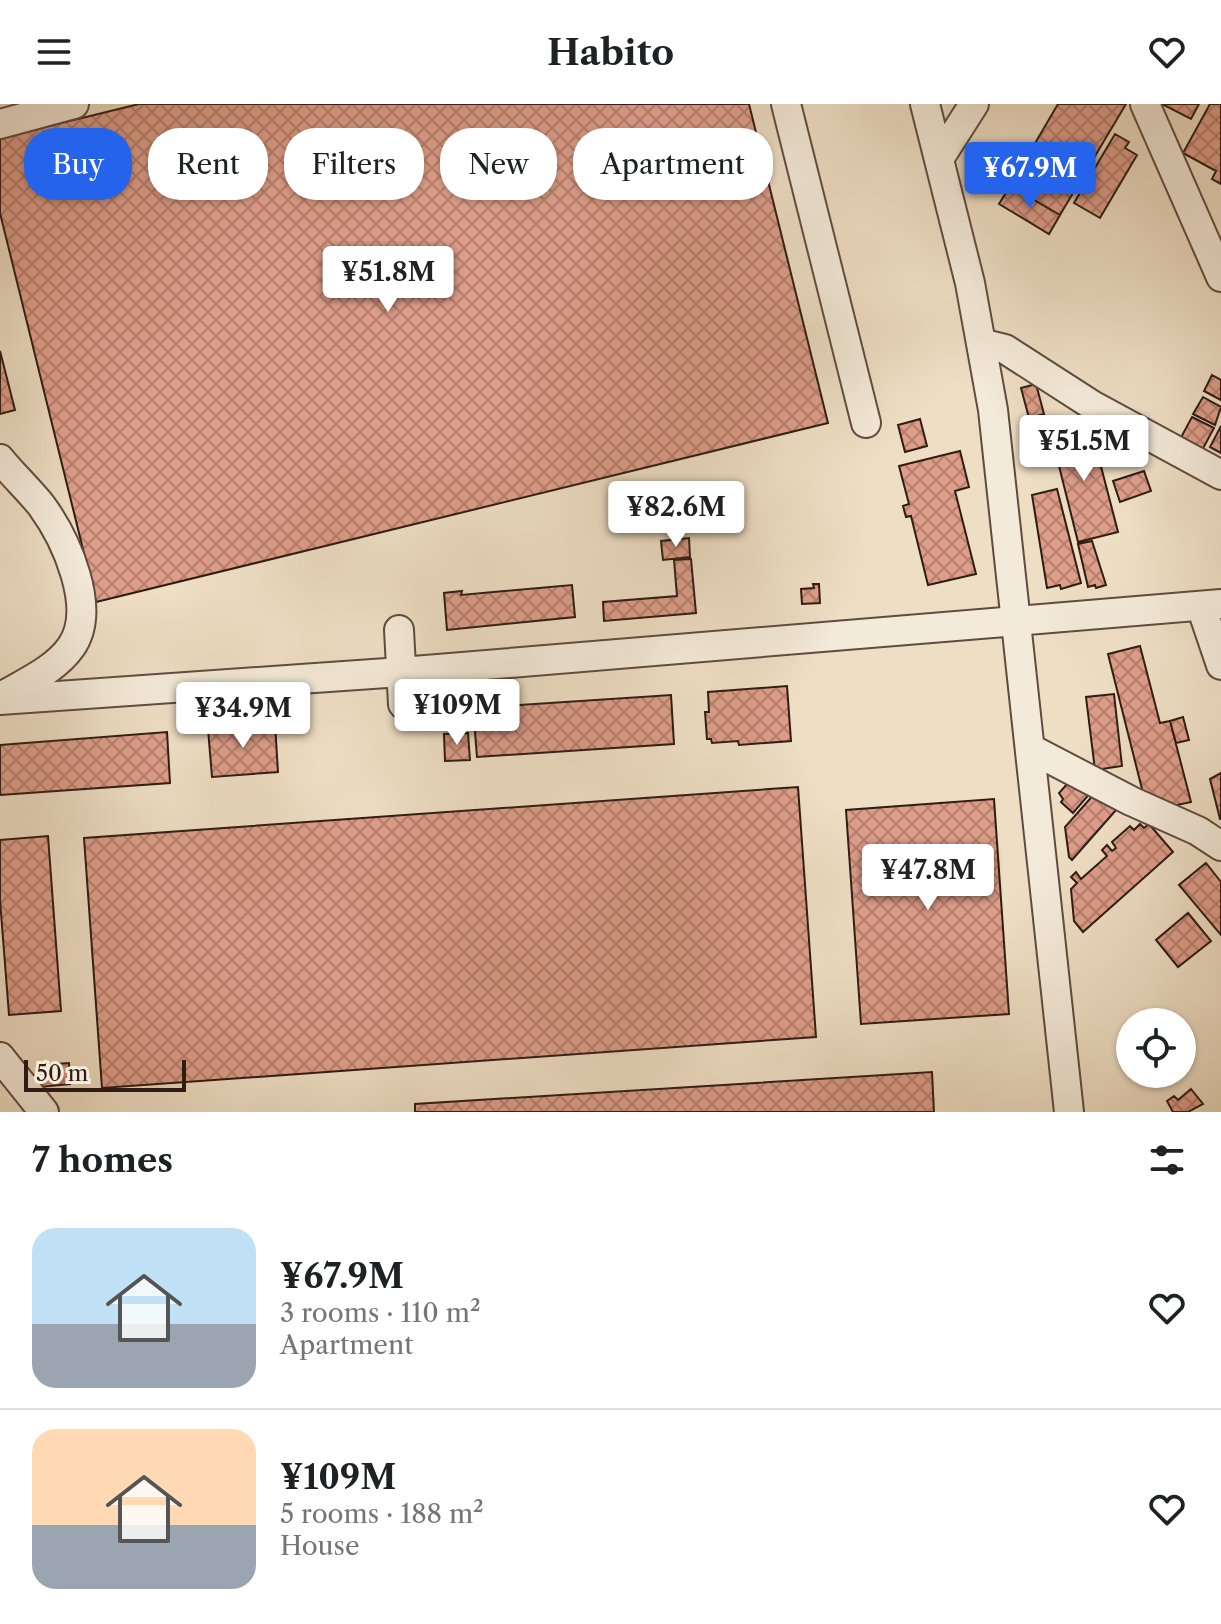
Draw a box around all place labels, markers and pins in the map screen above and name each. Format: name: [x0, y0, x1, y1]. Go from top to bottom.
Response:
pin: ¥67.9M: [965, 142, 1095, 210]
pin: ¥51.8M: [323, 246, 453, 314]
pin: ¥51.5M: [1019, 415, 1149, 483]
pin: ¥82.6M: [611, 481, 741, 549]
pin: ¥109M: [401, 679, 513, 747]
pin: ¥34.9M: [178, 682, 308, 750]
pin: ¥47.8M: [863, 844, 993, 912]

